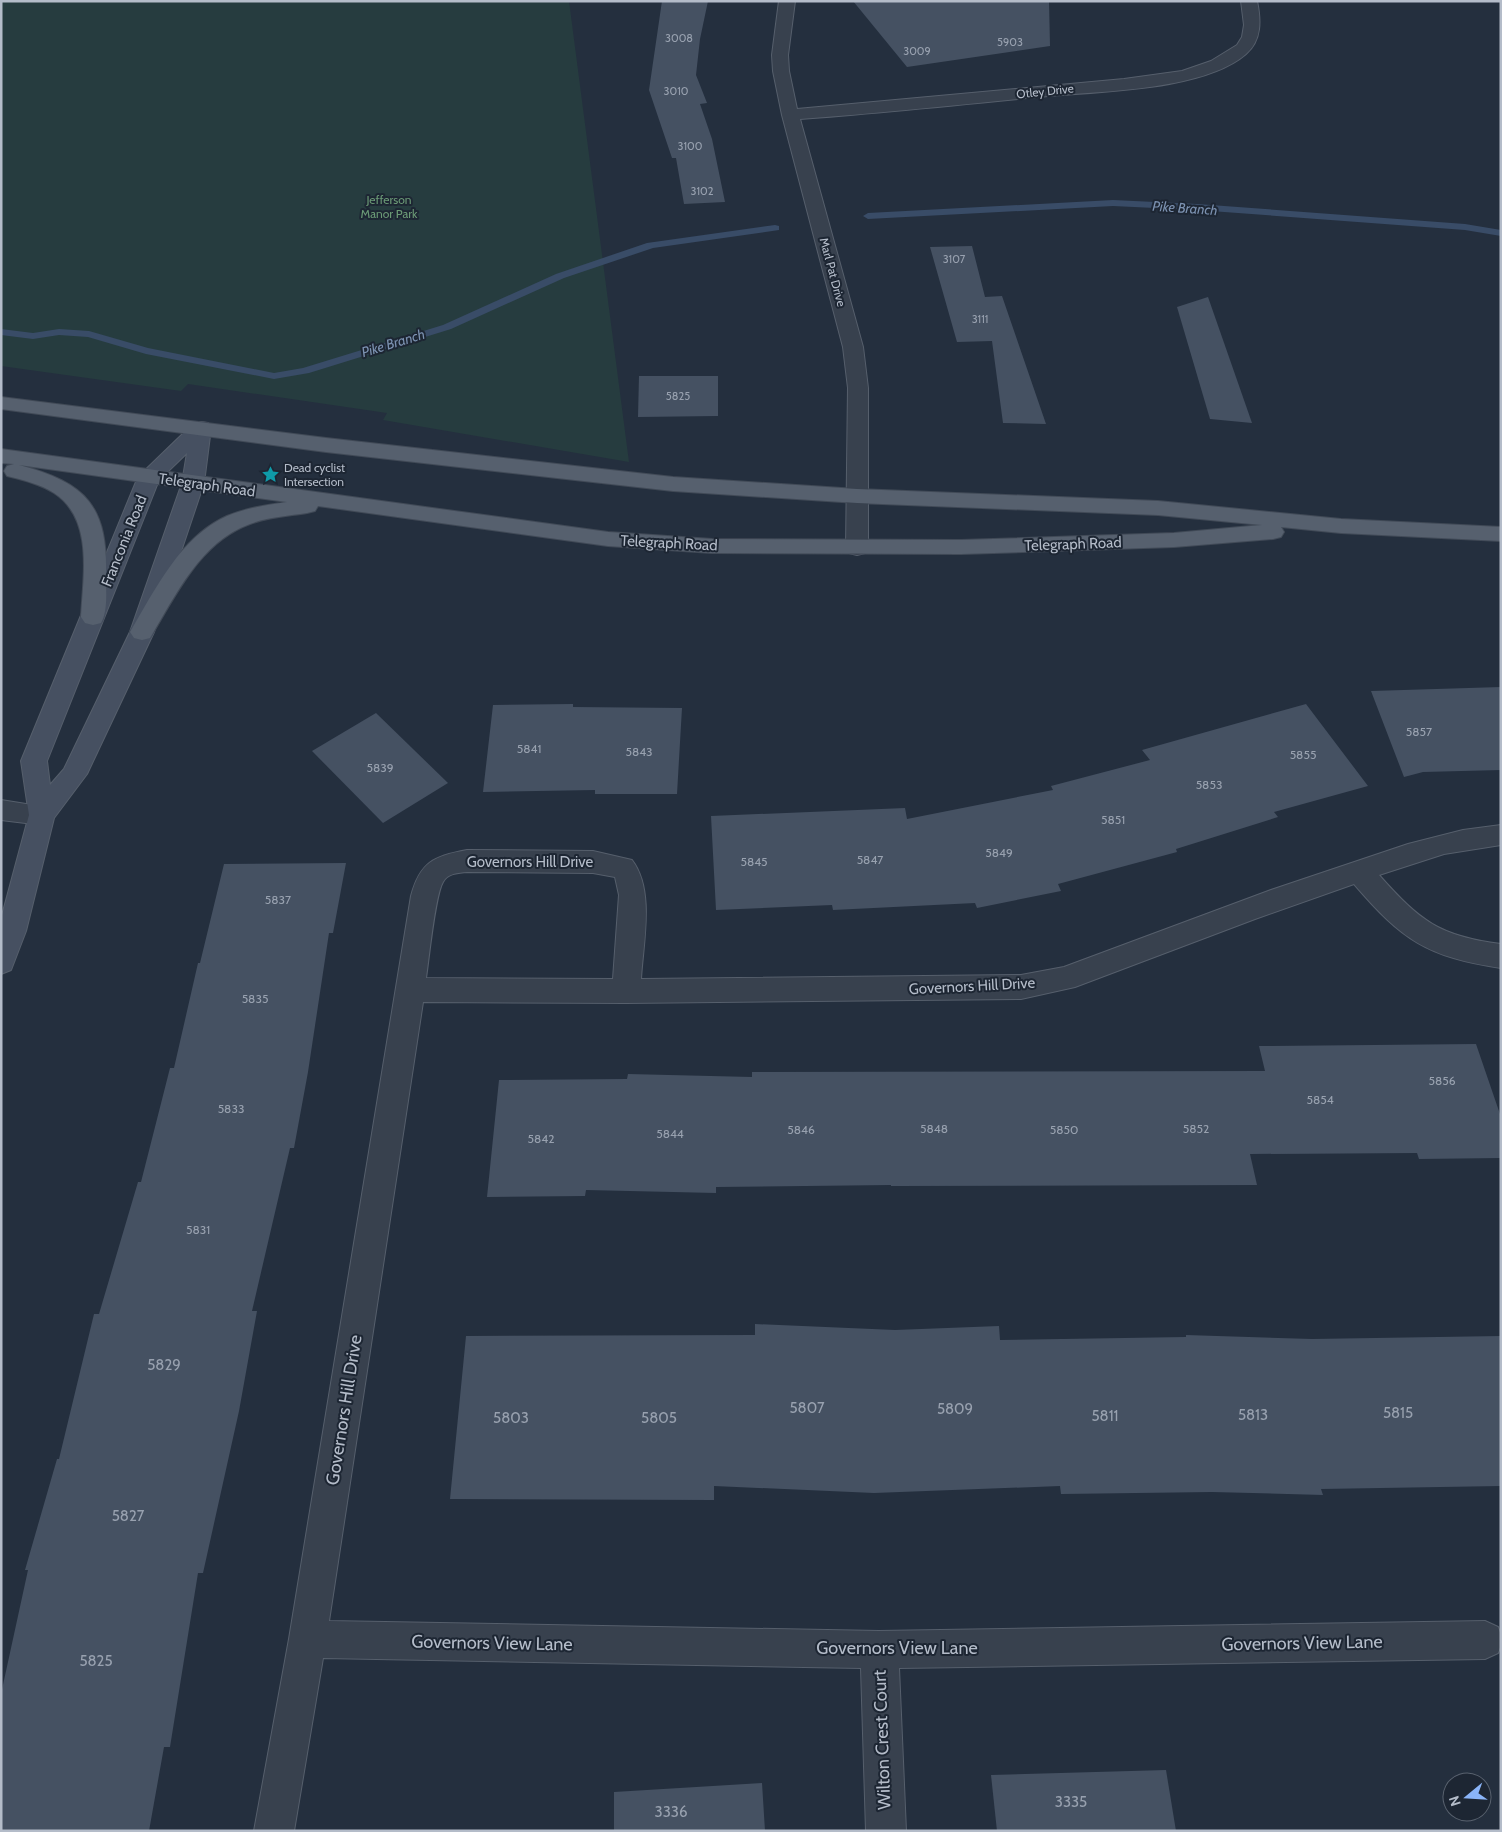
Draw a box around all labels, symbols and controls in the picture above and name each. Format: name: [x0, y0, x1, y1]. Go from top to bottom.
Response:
house number: 3008: [665, 31, 693, 45]
house number: 5903: [997, 35, 1023, 49]
house number: 3009: [903, 44, 931, 58]
street label: Otley Drive: [1015, 81, 1075, 101]
house number: 3010: [664, 84, 689, 98]
house number: 3100: [678, 139, 703, 153]
house number: 3102: [691, 184, 714, 198]
park label: Jefferson Manor Park: [361, 192, 418, 221]
water label: Pike Branch: [1152, 197, 1218, 219]
street label: Marl Pat Drive: [817, 236, 849, 308]
house number: 3107: [943, 252, 966, 266]
house number: 3111: [972, 312, 988, 326]
water label: Pike Branch: [359, 325, 427, 361]
house number: 5825: [666, 389, 690, 403]
place label: Dead cyclist Intersection: [284, 460, 345, 489]
place icon: Dead cyclist Intersection: [260, 464, 280, 484]
street label: Telegraph Road: [158, 469, 256, 501]
street label: Franconia Road: [97, 493, 151, 589]
street label: Telegraph Road: [620, 531, 718, 555]
street label: Telegraph Road: [1024, 533, 1122, 555]
house number: 5857: [1406, 724, 1432, 739]
house number: 5841: [517, 741, 541, 756]
house number: 5843: [625, 744, 653, 759]
house number: 5855: [1290, 747, 1316, 762]
house number: 5839: [366, 760, 394, 775]
house number: 5853: [1196, 777, 1222, 792]
house number: 5851: [1101, 812, 1125, 827]
house number: 5849: [985, 845, 1013, 860]
house number: 5847: [857, 852, 883, 867]
street label: Governors Hill Drive: [467, 853, 594, 871]
house number: 5845: [740, 854, 768, 869]
house number: 5837: [265, 892, 291, 907]
street label: Governors Hill Drive: [908, 974, 1036, 998]
house number: 5835: [242, 991, 268, 1006]
house number: 5856: [1428, 1073, 1456, 1088]
house number: 5854: [1306, 1092, 1334, 1107]
house number: 5833: [218, 1101, 244, 1116]
house number: 5848: [920, 1121, 948, 1136]
house number: 5852: [1183, 1121, 1209, 1136]
house number: 5846: [787, 1122, 815, 1137]
house number: 5850: [1050, 1122, 1078, 1137]
house number: 5844: [656, 1126, 684, 1141]
house number: 5842: [528, 1131, 555, 1146]
house number: 5831: [186, 1222, 210, 1237]
street label: Governors Hill Drive: [321, 1333, 367, 1487]
house number: 5829: [147, 1356, 181, 1374]
house number: 5807: [789, 1399, 825, 1417]
house number: 5809: [937, 1400, 973, 1418]
house number: 5815: [1383, 1404, 1413, 1422]
house number: 5813: [1238, 1406, 1268, 1424]
house number: 5811: [1092, 1407, 1119, 1425]
house number: 5803: [493, 1409, 529, 1427]
house number: 5805: [641, 1409, 677, 1427]
house number: 5827: [112, 1507, 145, 1525]
street label: Governors View Lane: [411, 1631, 573, 1655]
street label: Governors View Lane: [1221, 1631, 1383, 1655]
street label: Governors View Lane: [816, 1637, 978, 1659]
house number: 5825: [79, 1652, 113, 1670]
street label: Wilton Crest Court: [869, 1670, 895, 1810]
north arrow: [1442, 1772, 1492, 1822]
house number: 3335: [1055, 1793, 1087, 1811]
text: N: [1445, 1794, 1465, 1809]
house number: 3336: [655, 1803, 687, 1821]

